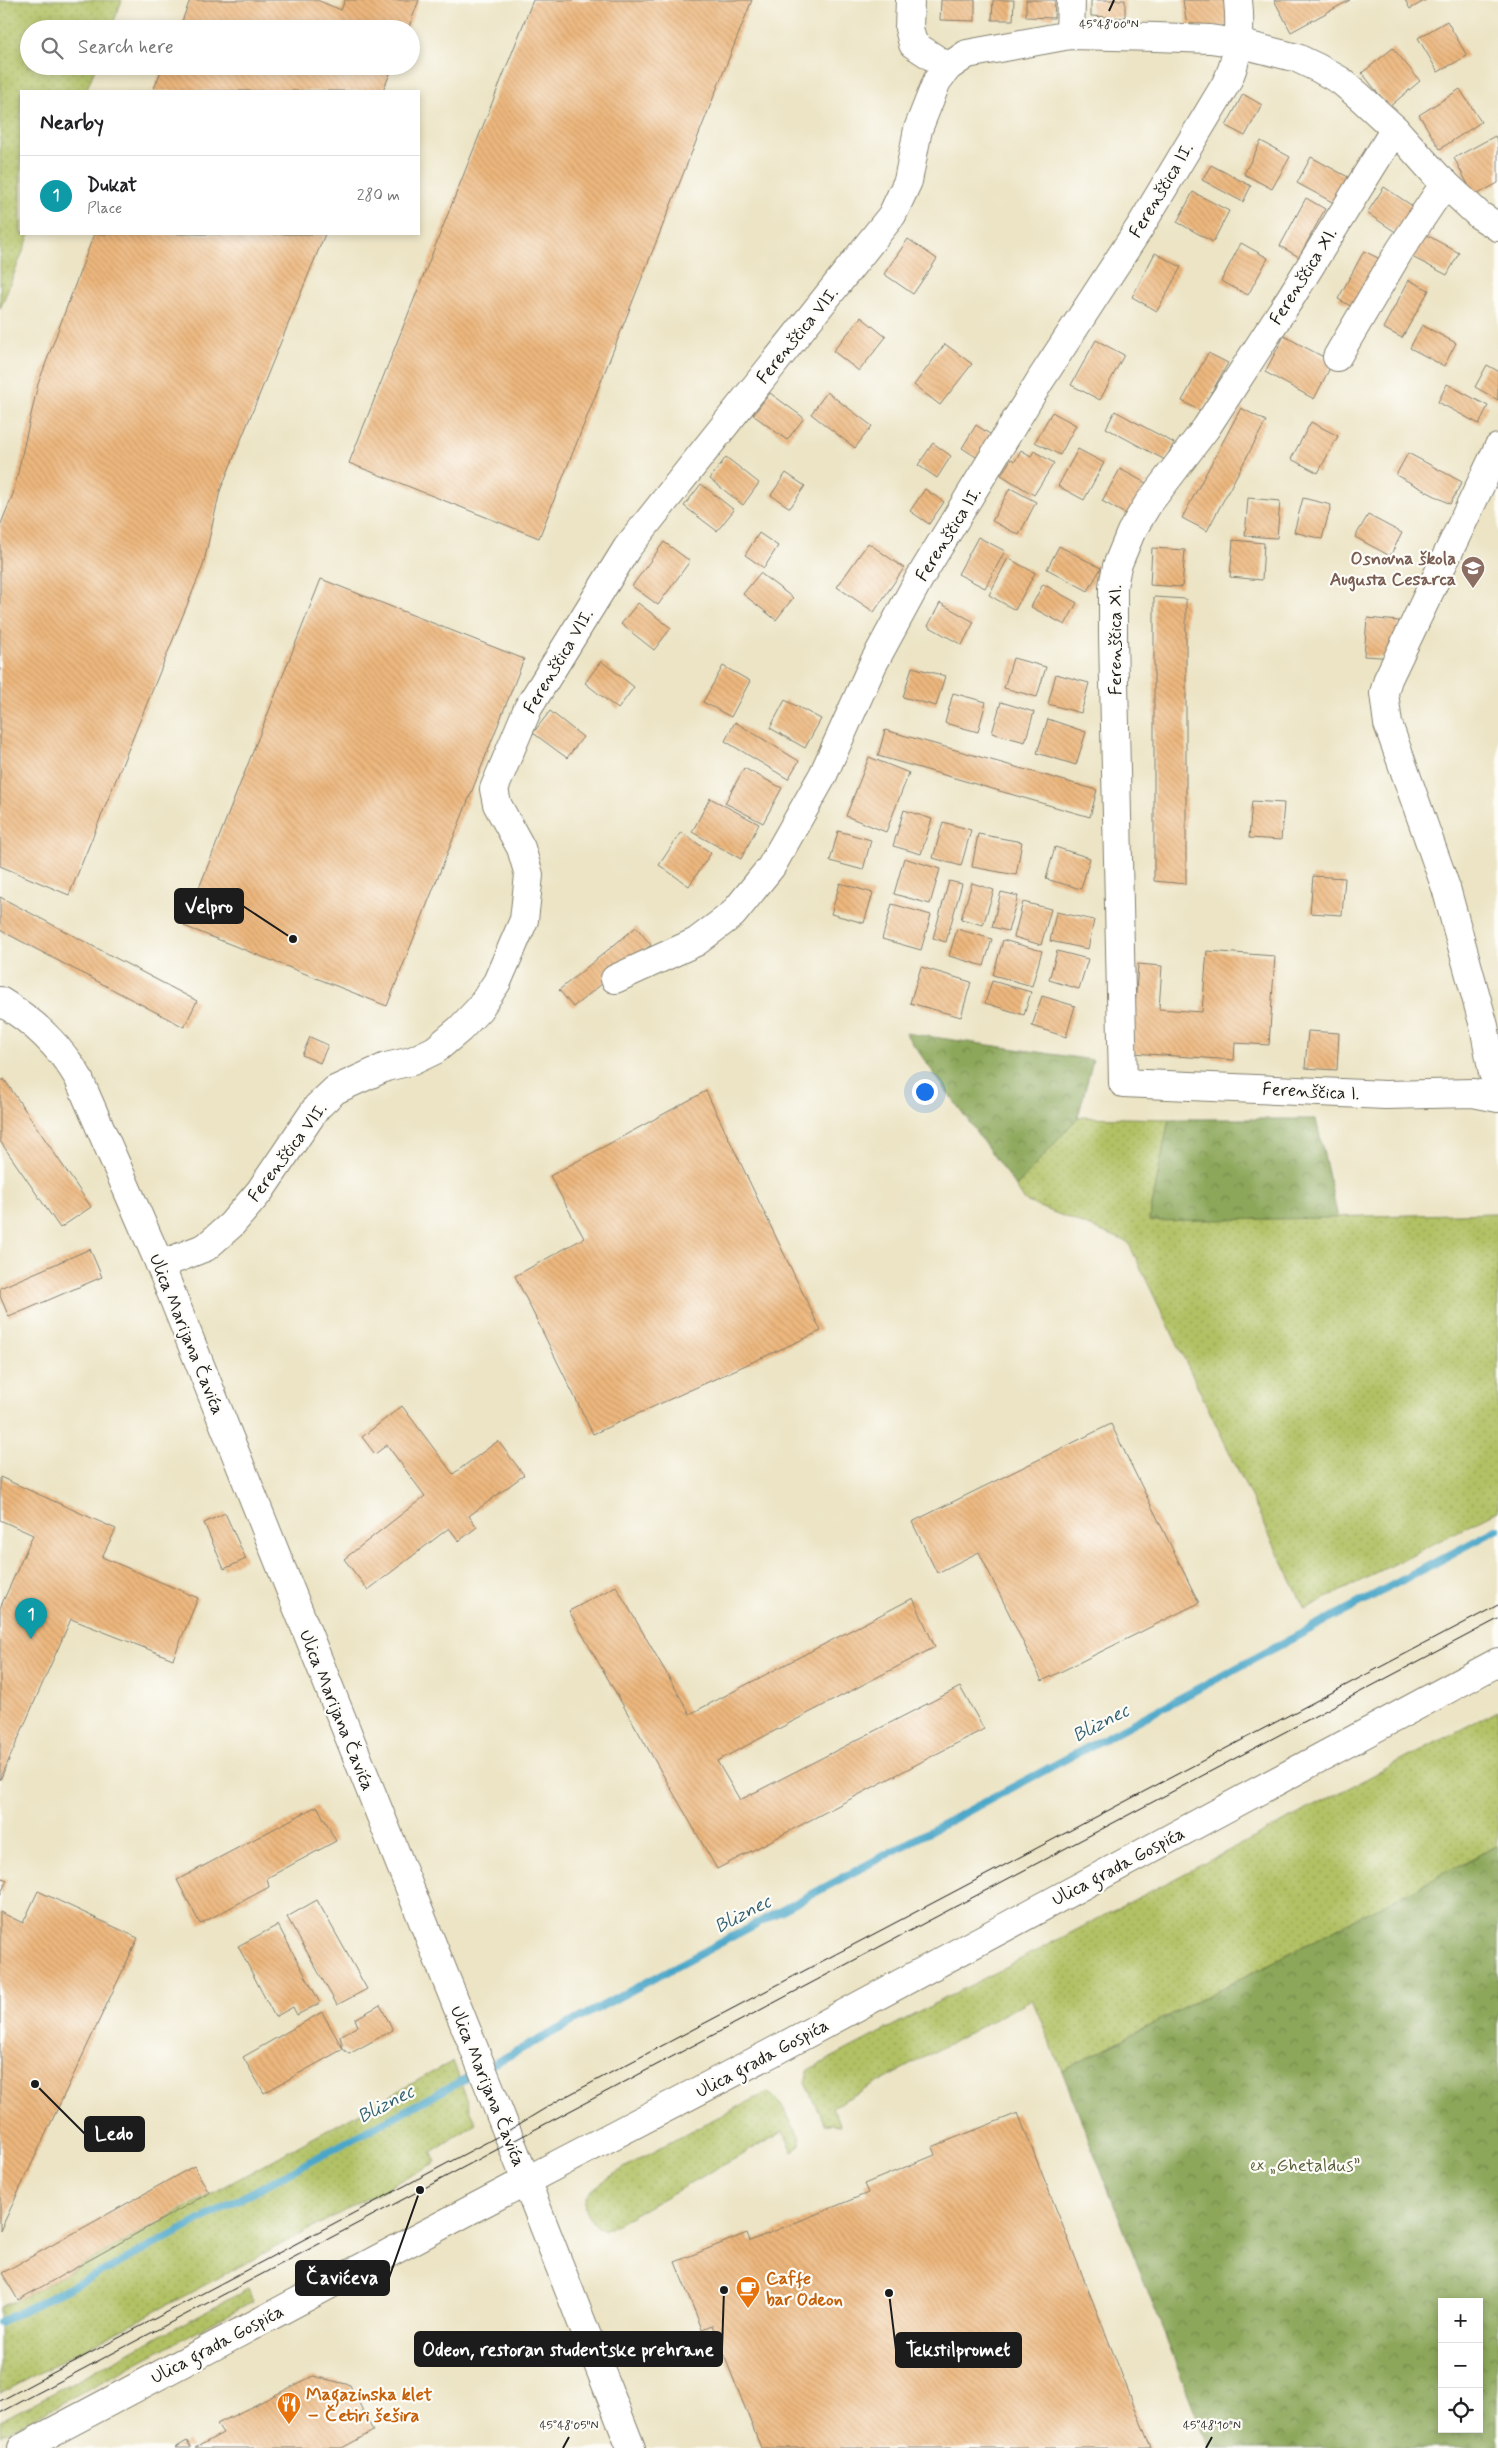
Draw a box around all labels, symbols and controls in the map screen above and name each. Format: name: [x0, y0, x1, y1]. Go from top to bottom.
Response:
text: 45°48'00"N: [1079, 17, 1139, 33]
search box: [20, 20, 420, 75]
icon: search: [38, 34, 66, 62]
text: Search here: [78, 35, 174, 60]
text: Nearby: [40, 109, 104, 137]
street label: Ferenščica II.: [1124, 139, 1200, 243]
text: Dukat: [87, 173, 137, 198]
text: 1: [52, 185, 60, 206]
text: 280 m: [357, 185, 400, 206]
text: Place: [87, 198, 122, 219]
street label: Ferenščica XI.: [1264, 223, 1343, 330]
street label: Ferenščica VII.: [751, 282, 844, 389]
street label: Ferenščica II.: [910, 483, 987, 586]
place label: Osnovna škola Augusta Cesarca: [1330, 547, 1456, 592]
school or university icon: Osnovna škola Augusta Cesarca: [1460, 555, 1486, 589]
street label: Ferenščica XI.: [1104, 585, 1128, 695]
street label: Ferenščica VII.: [518, 605, 600, 718]
callout: Velpro: [175, 889, 243, 923]
text: Velpro: [185, 895, 233, 920]
street label: Ferenščica I.: [1262, 1077, 1360, 1107]
your location: [912, 1079, 938, 1105]
street label: Ferenščica VII.: [243, 1098, 333, 1207]
street label: Ulica Marijana Čavića: [143, 1250, 229, 1418]
pin: 1: [15, 1598, 47, 1639]
street label: Ulica Marijana Čavića: [293, 1626, 379, 1794]
water label: Bliznec: [1068, 1697, 1134, 1748]
street label: Ulica grada Gospića: [1048, 1822, 1190, 1914]
water label: Bliznec: [710, 1888, 776, 1939]
street label: Ulica Marijana Čavića: [444, 2002, 530, 2170]
street label: Ulica grada Gospića: [692, 2014, 834, 2106]
water label: Bliznec: [353, 2078, 419, 2129]
callout: Ledo: [85, 2117, 144, 2151]
text: Ledo: [95, 2122, 133, 2147]
park label: ex „Ghetaldus”: [1250, 2154, 1360, 2178]
callout: Čavićeva: [296, 2261, 389, 2295]
text: Čavićeva: [306, 2265, 378, 2291]
place label: Caffe bar Odeon: [766, 2267, 843, 2312]
cafe icon: Caffe bar Odeon: [735, 2275, 761, 2309]
map controls: [1438, 2298, 1483, 2433]
button: +: [1438, 2298, 1483, 2343]
street label: Ulica grada Gospića: [147, 2300, 289, 2392]
callout: Odeon, restoran studentske prehrane: [415, 2332, 722, 2366]
callout: Tekstilpromet: [896, 2333, 1021, 2367]
text: Odeon, restoran studentske prehrane: [422, 2338, 714, 2363]
text: Tekstilpromet: [906, 2338, 1010, 2363]
button: −: [1438, 2343, 1483, 2388]
place label: Magazinska klet – Četiri šešira: [306, 2383, 433, 2428]
button: locate: [1438, 2388, 1483, 2433]
restaurant icon: Magazinska klet – Četiri šešira: [276, 2391, 302, 2425]
text: 45°48'05"N: [539, 2418, 599, 2434]
text: 45°48'10"N: [1183, 2418, 1241, 2434]

